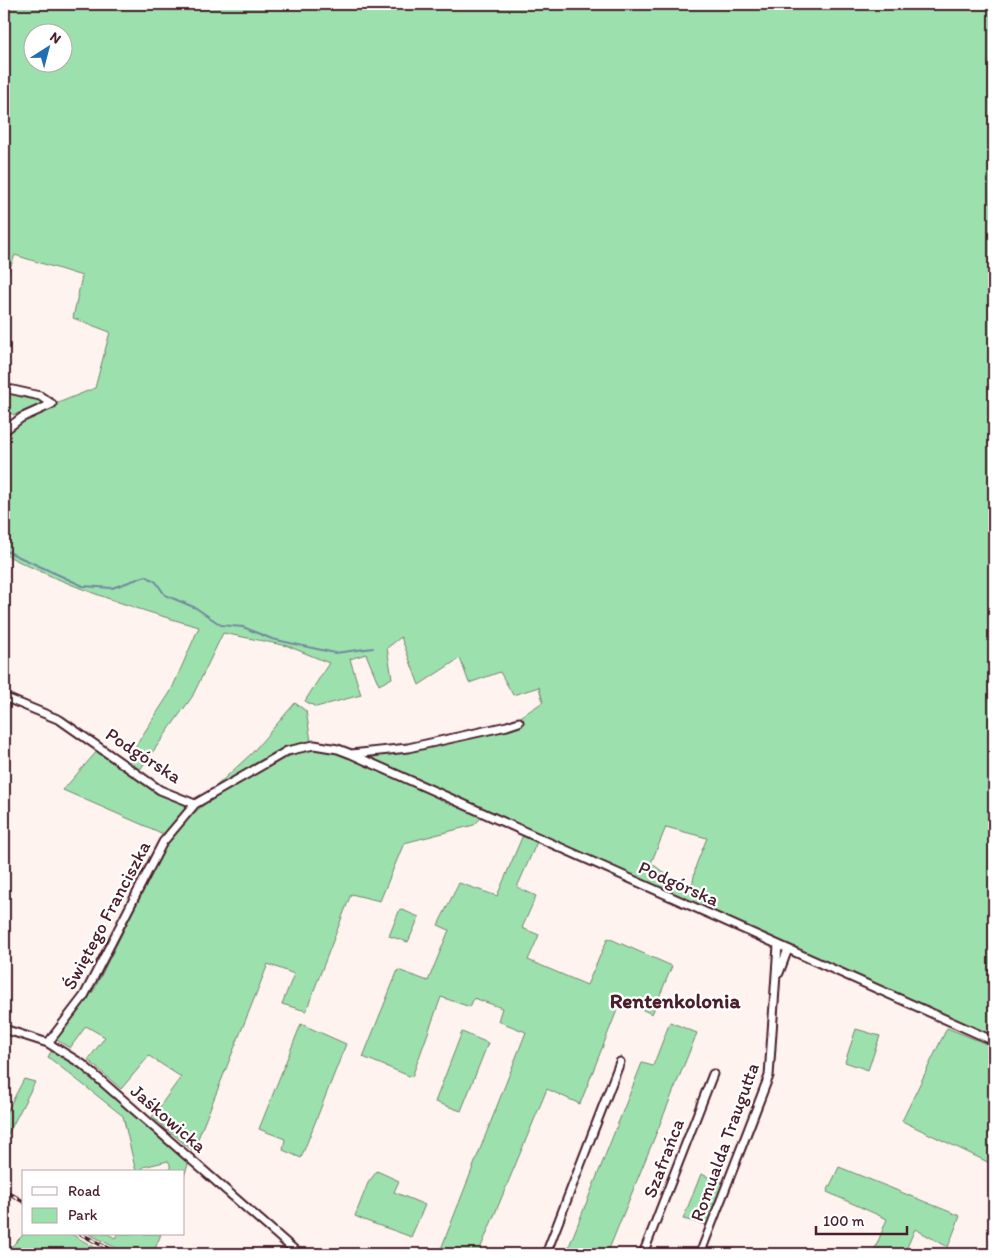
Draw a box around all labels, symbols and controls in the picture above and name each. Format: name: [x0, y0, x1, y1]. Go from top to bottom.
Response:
north arrow: [22, 22, 72, 72]
text: N: [47, 28, 64, 48]
street label: Podgórska: [102, 722, 186, 788]
street label: Świętego Franciszka: [58, 837, 155, 994]
street label: Podgórska: [635, 856, 723, 911]
district label: Rentenkolonia: [610, 988, 741, 1013]
street label: Romualda Traugutta: [685, 1060, 764, 1225]
street label: Jaśkowicka: [126, 1079, 211, 1158]
street label: Szafrańca: [638, 1115, 689, 1201]
legend: [22, 1170, 185, 1236]
text: Road: [68, 1182, 101, 1200]
scale bar: [816, 1203, 907, 1235]
text: Park: [68, 1206, 98, 1224]
text: 100 m: [823, 1212, 865, 1230]

